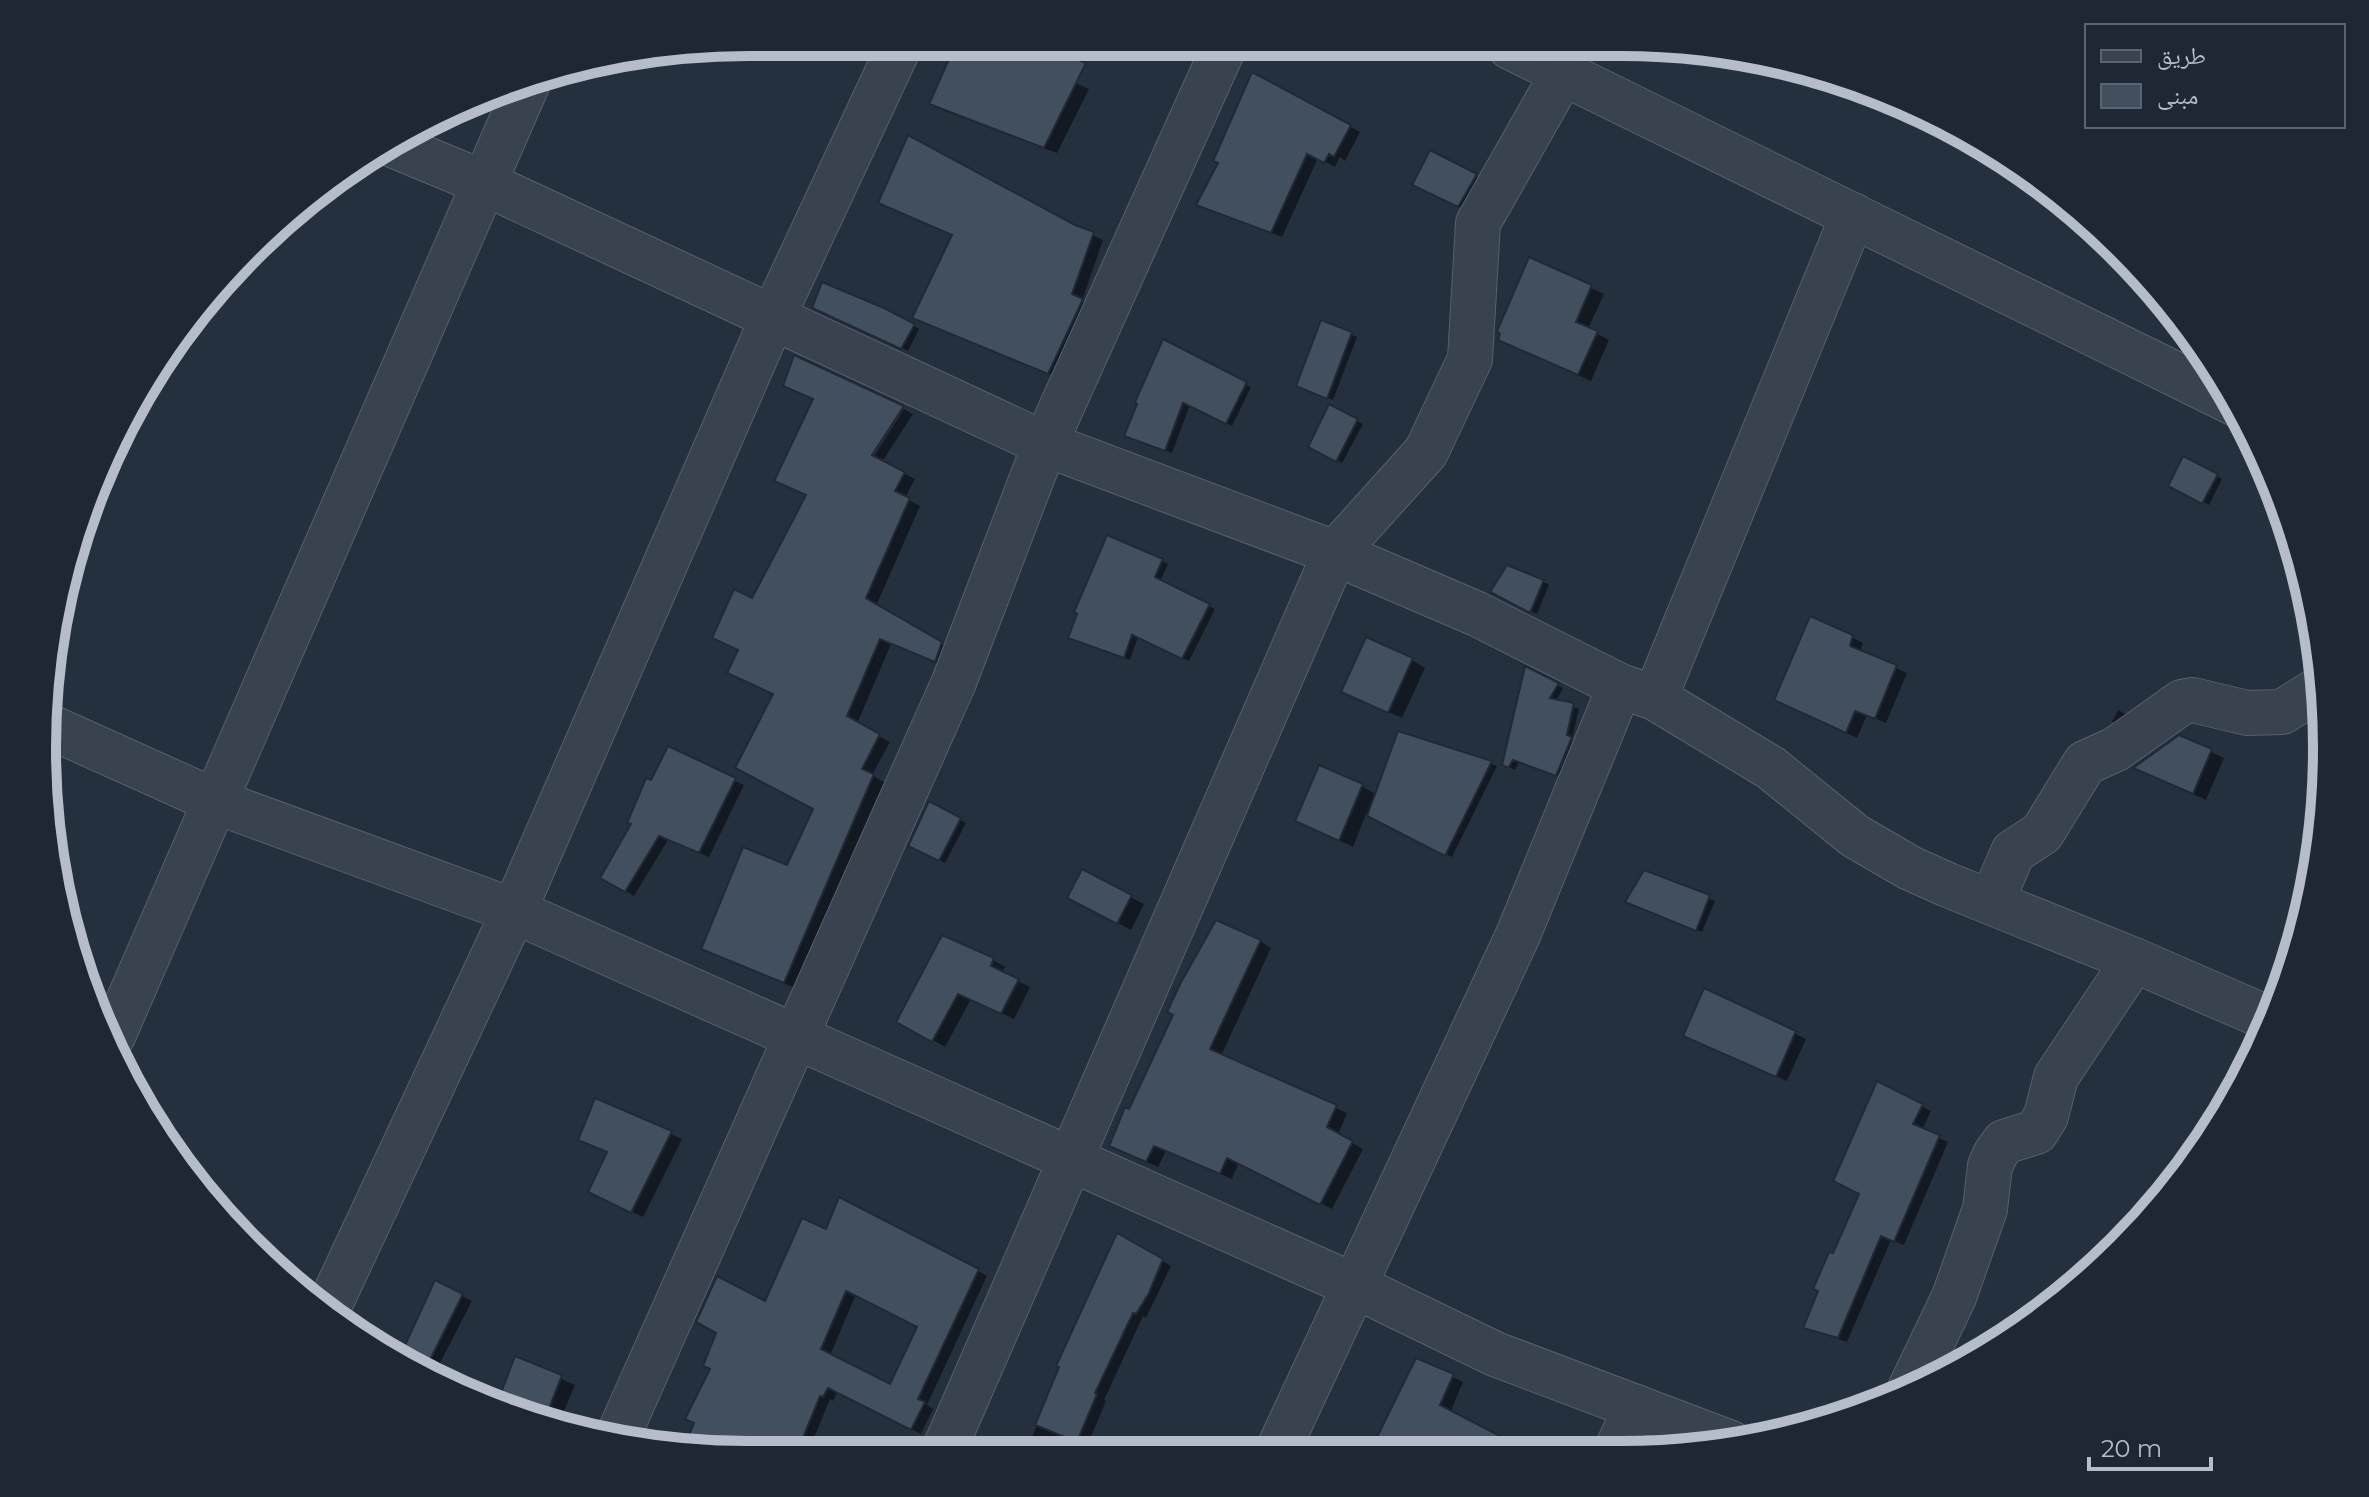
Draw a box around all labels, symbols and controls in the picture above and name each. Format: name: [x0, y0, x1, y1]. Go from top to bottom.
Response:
legend: [2085, 24, 2345, 128]
text: طريق: [2157, 41, 2206, 70]
text: مبنى: [2157, 81, 2198, 110]
scale bar: [2089, 1421, 2211, 1471]
text: 20 m: [2101, 1434, 2162, 1463]

